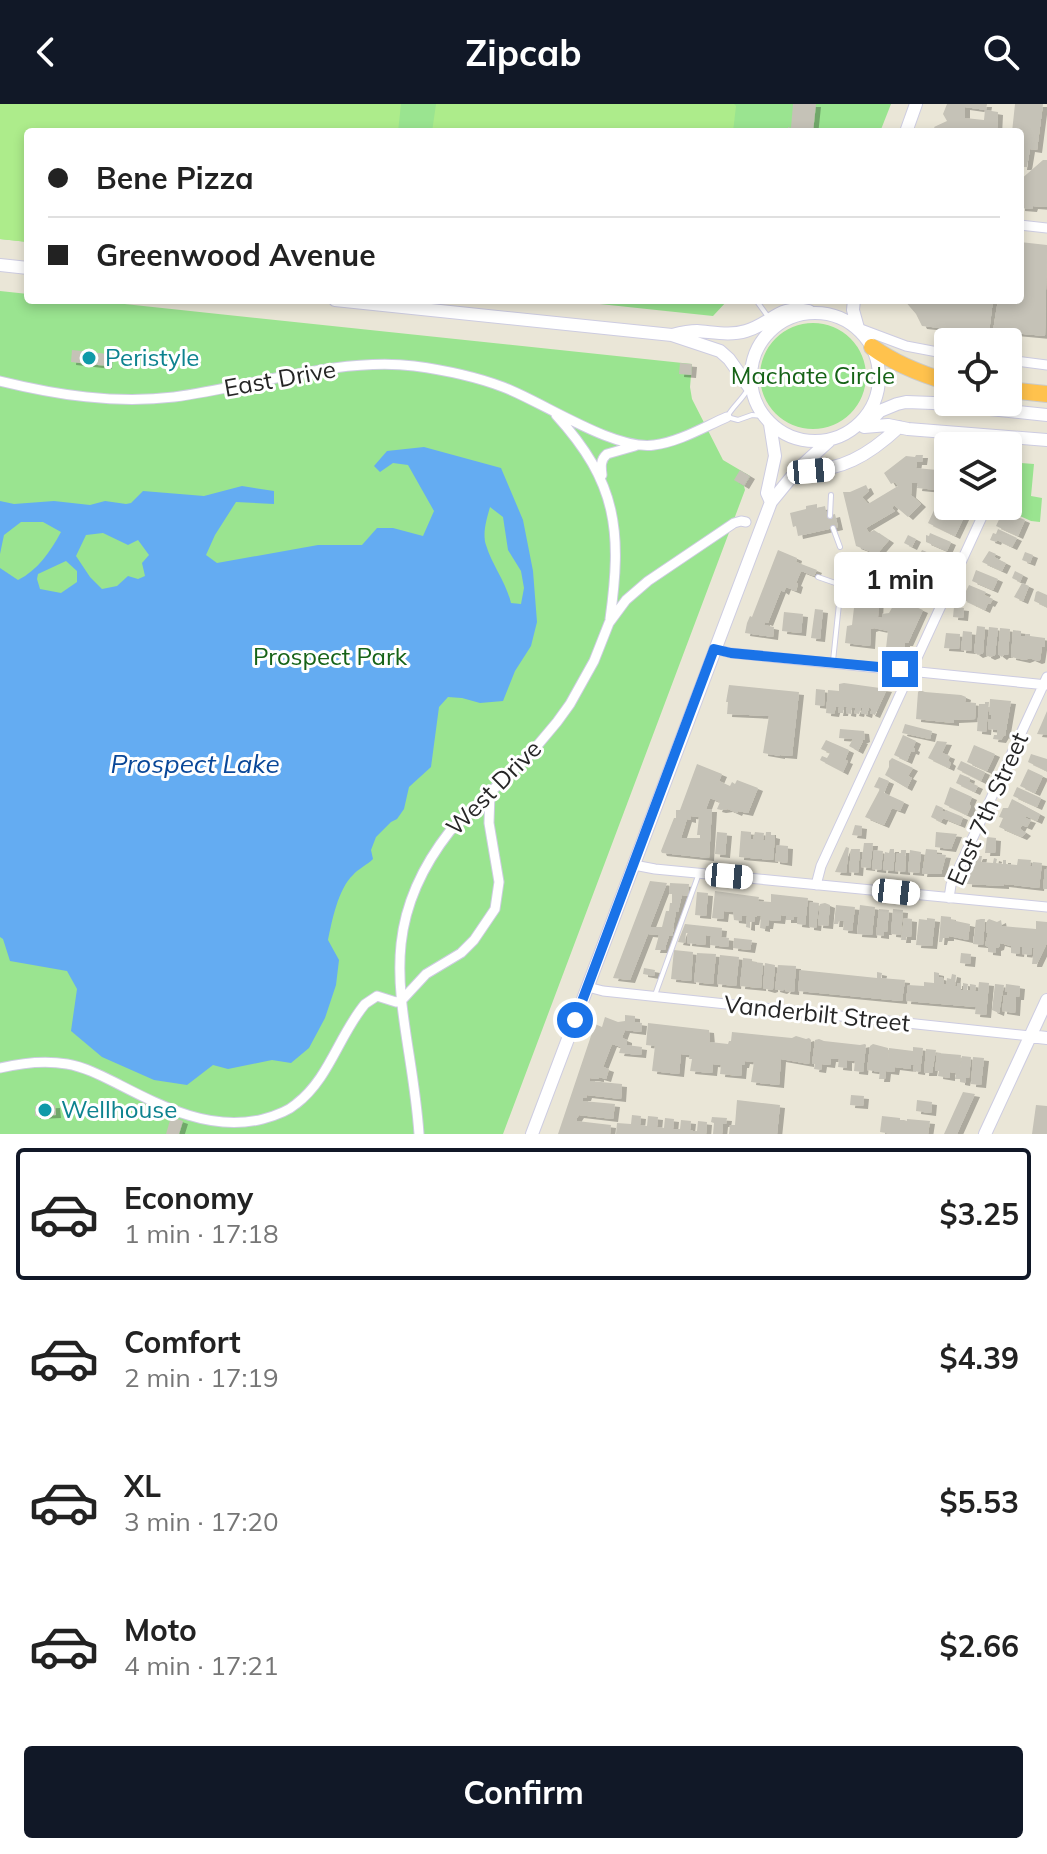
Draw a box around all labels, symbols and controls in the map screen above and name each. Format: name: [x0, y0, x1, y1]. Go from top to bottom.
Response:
icon: back: [24, 30, 68, 74]
text: Zipcab: [465, 30, 582, 75]
icon: search: [979, 30, 1023, 74]
text: Bene Pizza: [96, 159, 254, 197]
text: Greenwood Avenue: [96, 236, 376, 274]
map controls: [934, 328, 1022, 520]
button: locate: [934, 328, 1022, 416]
place label: Peristyle: [105, 342, 199, 372]
marker: Peristyle: [80, 349, 98, 367]
street label: East Drive: [222, 353, 338, 403]
park label: Machate Circle: [731, 360, 895, 390]
button: layers: [934, 432, 1022, 520]
car: [786, 457, 836, 485]
callout: 1 min: [834, 553, 966, 609]
text: 1 min: [866, 563, 934, 596]
park label: Prospect Park: [253, 641, 408, 671]
route end: [882, 651, 918, 687]
street label: East 7th Street: [940, 727, 1034, 890]
street label: West Drive: [439, 733, 547, 841]
water label: Prospect Lake: [110, 747, 280, 780]
car: [704, 862, 754, 890]
car: [871, 878, 921, 906]
street label: Vanderbilt Street: [723, 988, 912, 1038]
route start: [557, 1002, 593, 1038]
place label: Wellhouse: [61, 1094, 177, 1124]
marker: Wellhouse: [36, 1101, 54, 1119]
icon: car: [28, 1178, 100, 1250]
text: Economy: [124, 1179, 253, 1217]
text: $3.25: [940, 1195, 1019, 1233]
text: 1 min · 17:18: [124, 1217, 279, 1250]
icon: car: [28, 1322, 100, 1394]
text: Comfort: [124, 1323, 241, 1361]
text: $4.39: [940, 1339, 1019, 1377]
text: 2 min · 17:19: [124, 1361, 279, 1394]
icon: car: [28, 1466, 100, 1538]
text: XL: [124, 1467, 161, 1505]
text: $5.53: [940, 1483, 1019, 1521]
text: 3 min · 17:20: [124, 1505, 279, 1538]
icon: car: [28, 1610, 100, 1682]
text: Moto: [124, 1611, 197, 1649]
text: $2.66: [940, 1627, 1019, 1665]
text: 4 min · 17:21: [124, 1649, 279, 1682]
button: Confirm: [24, 1746, 1023, 1838]

